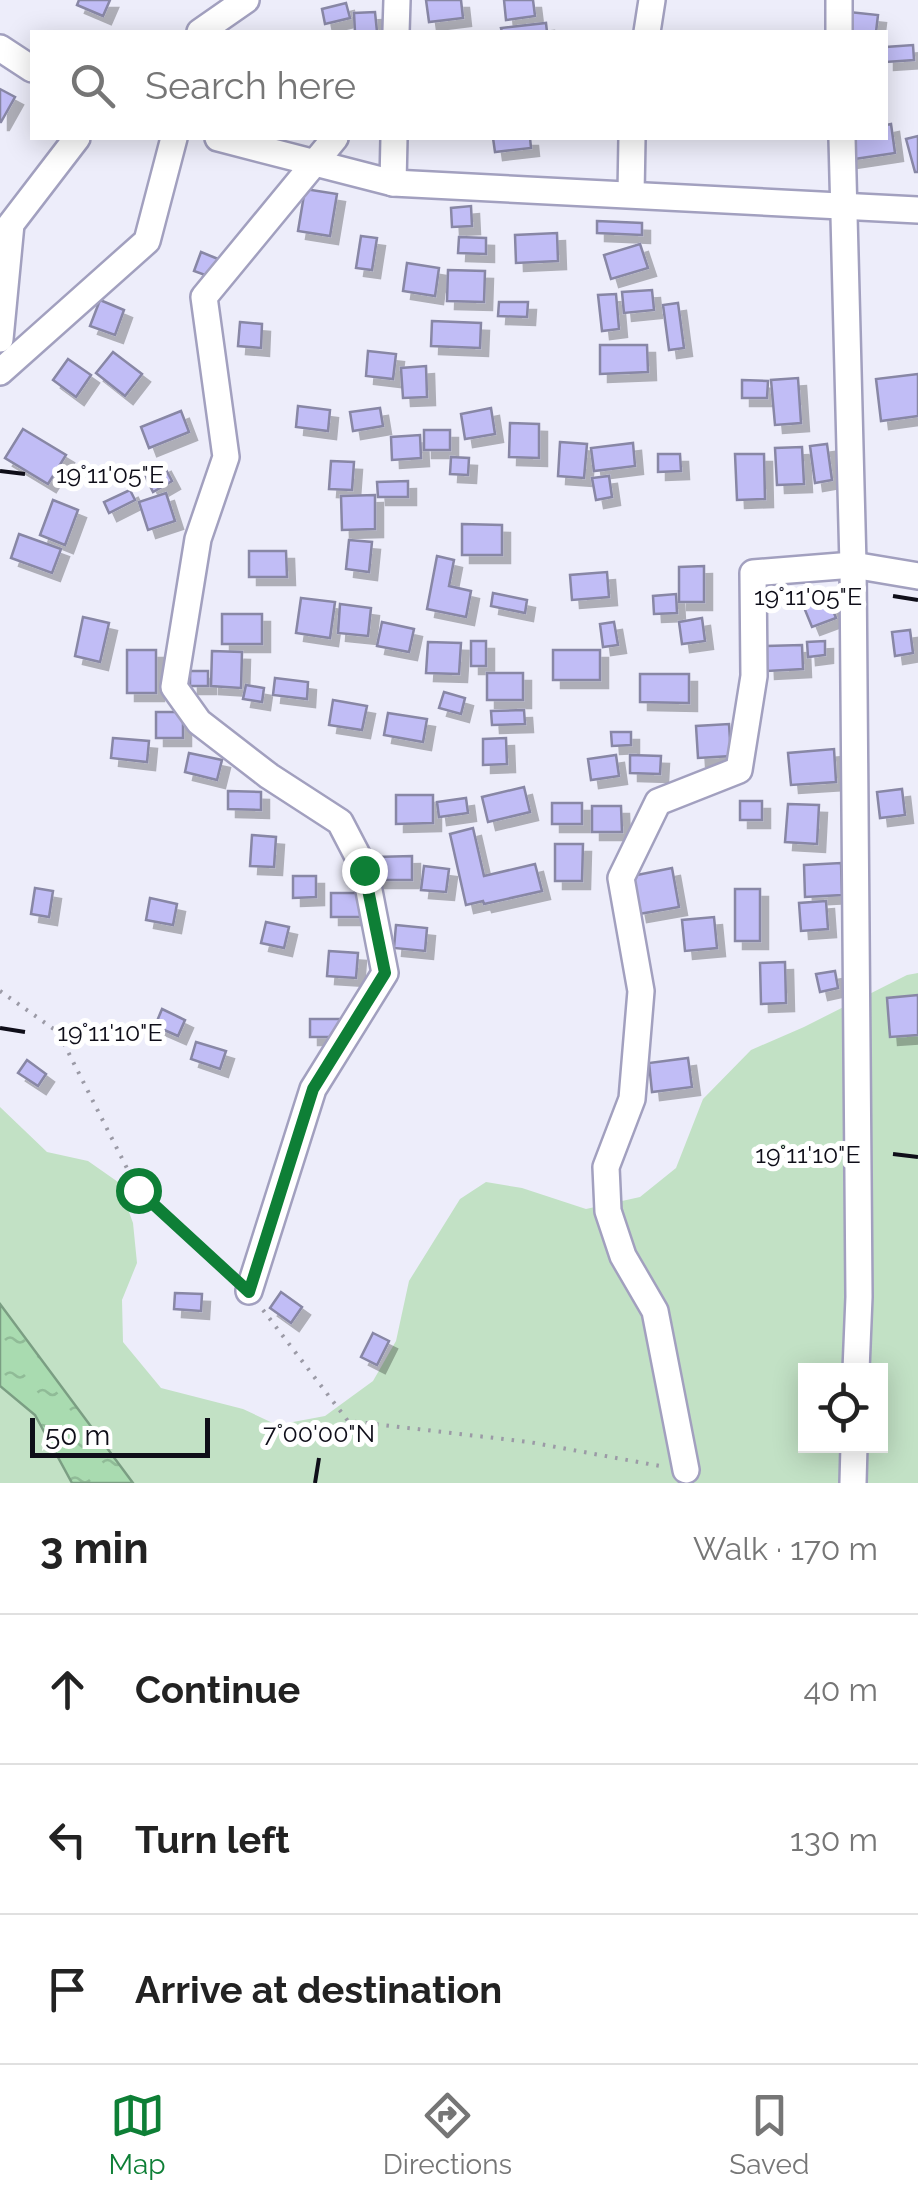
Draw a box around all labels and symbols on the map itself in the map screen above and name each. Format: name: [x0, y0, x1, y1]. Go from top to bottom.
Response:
text: 19°11'05"E: [56, 459, 164, 489]
text: 19°11'05"E: [754, 581, 862, 611]
route end: [342, 848, 388, 894]
text: 19°11'10"E: [57, 1017, 163, 1047]
text: 19°11'10"E: [755, 1139, 861, 1169]
route start: [116, 1168, 162, 1214]
scale bar: [30, 1413, 210, 1458]
text: 7°00'00"N: [263, 1418, 375, 1448]

